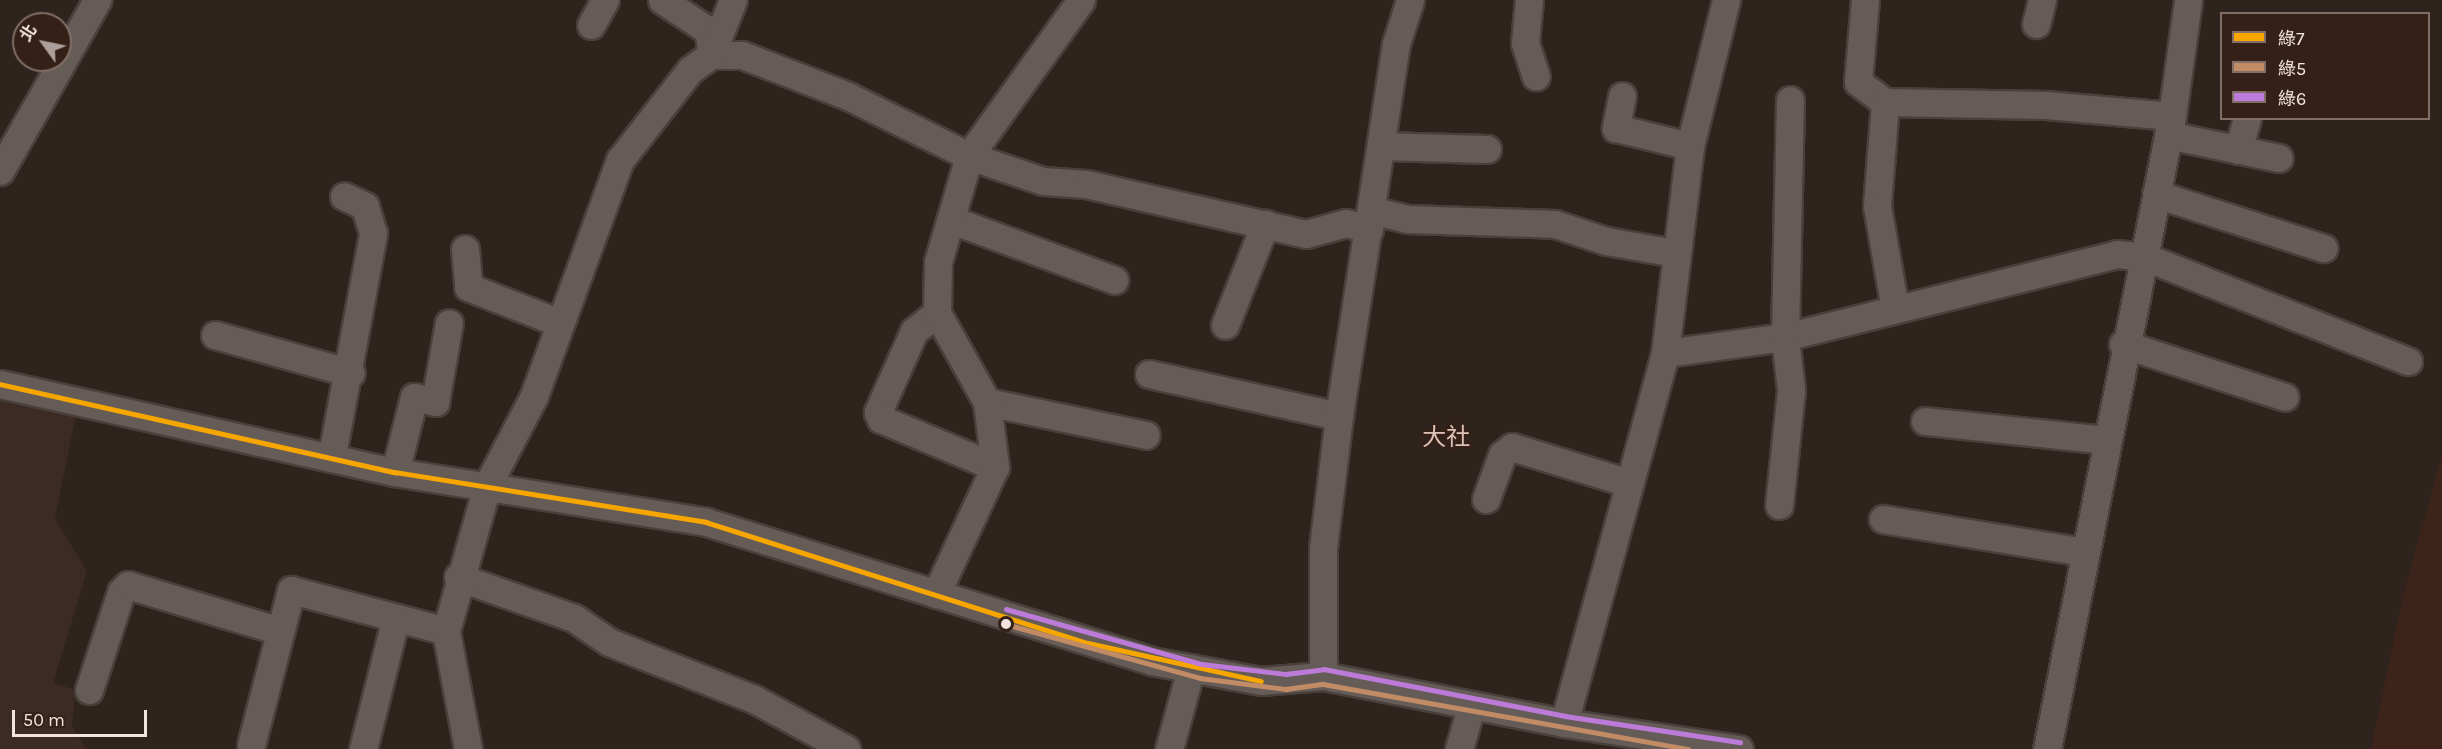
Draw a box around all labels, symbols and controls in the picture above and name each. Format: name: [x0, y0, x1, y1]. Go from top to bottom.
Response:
north arrow: [12, 12, 72, 72]
legend: [2220, 12, 2430, 120]
text: 北: [16, 21, 40, 45]
text: 綠7: [2278, 28, 2304, 50]
text: 綠5: [2278, 58, 2306, 80]
text: 綠6: [2278, 88, 2306, 110]
district label: 大社: [1422, 424, 1470, 452]
unlabelled marker: [1000, 618, 1012, 630]
scale bar: [15, 698, 150, 736]
text: 50 m: [23, 709, 65, 731]

